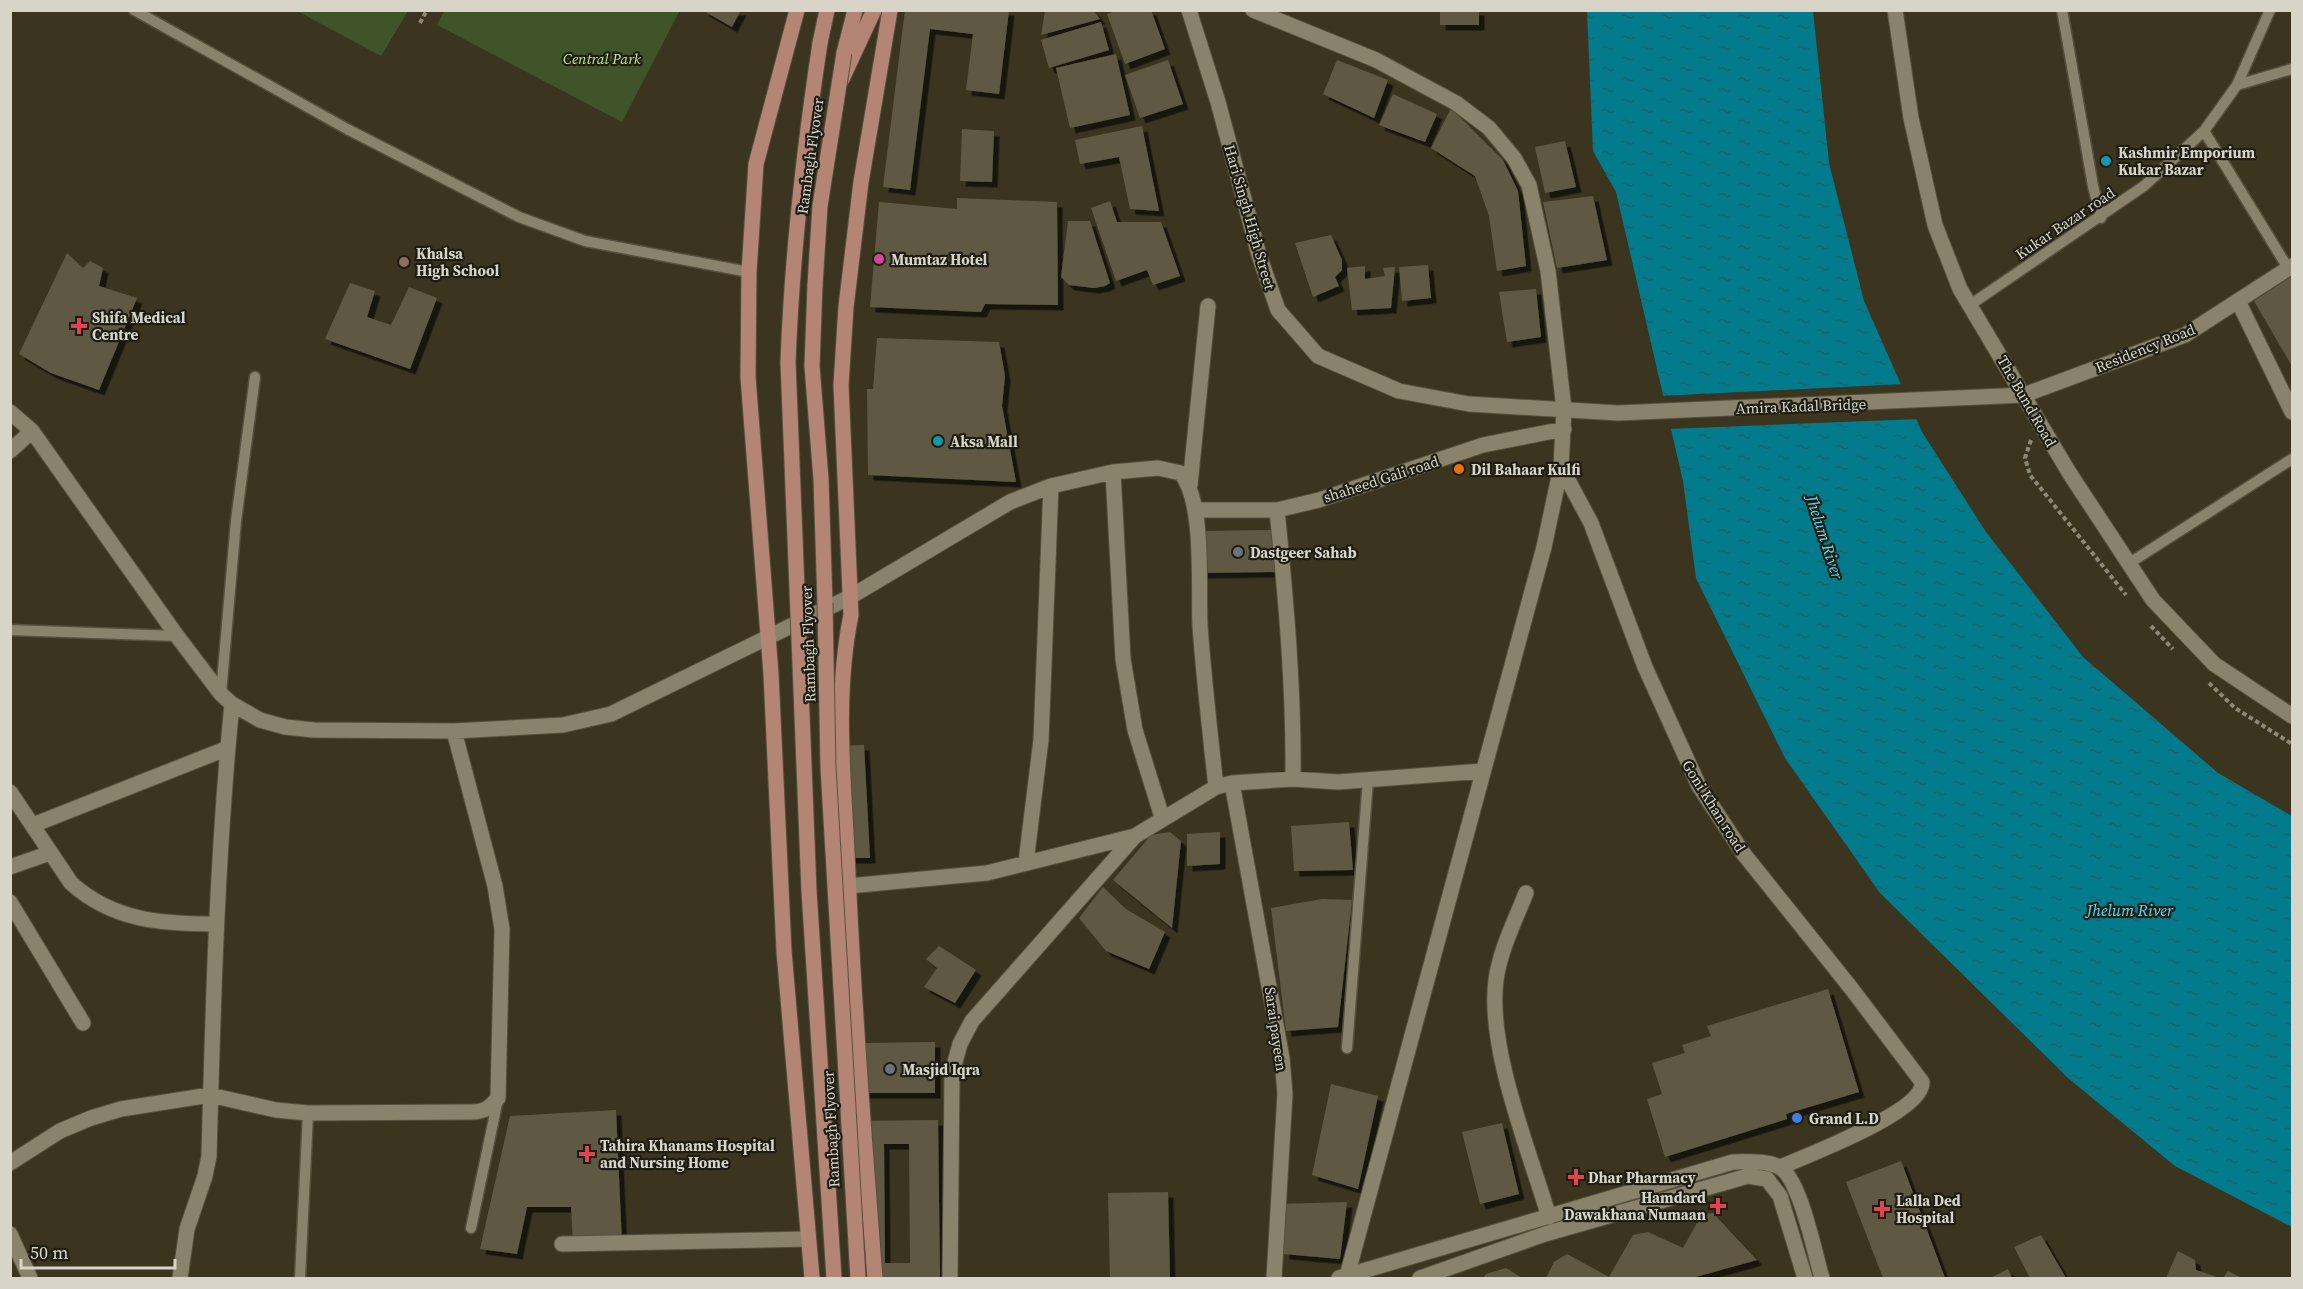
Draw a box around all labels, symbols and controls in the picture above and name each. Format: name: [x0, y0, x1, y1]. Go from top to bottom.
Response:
park label: Central Park: [563, 48, 642, 69]
street label: Rambagh Flyover: [791, 96, 829, 215]
street label: Hari Singh High Street: [1219, 142, 1281, 292]
place label: Kashmir Emporium Kukar Bazar: [2118, 142, 2255, 180]
marker: Kashmir Emporium Kukar Bazar: [2099, 154, 2113, 168]
street label: Kukar Bazar road: [2011, 182, 2119, 264]
place label: Khalsa High School: [416, 243, 499, 281]
place label: Mumtaz Hotel: [891, 249, 987, 270]
marker: Mumtaz Hotel: [872, 252, 886, 266]
marker: Khalsa High School: [397, 255, 411, 269]
place label: Shifa Medical Centre: [92, 307, 186, 345]
marker: Shifa Medical Centre: [70, 317, 88, 335]
street label: Residency Road: [2092, 318, 2199, 378]
street label: The Bund Road: [1992, 352, 2062, 451]
street label: Amira Kadal Bridge: [1735, 393, 1867, 419]
place label: Aksa Mall: [950, 431, 1018, 452]
marker: Aksa Mall: [931, 434, 945, 448]
street label: shaheed Gali road: [1321, 450, 1442, 508]
place label: Dil Bahaar Kulfi: [1471, 459, 1581, 480]
marker: Dil Bahaar Kulfi: [1452, 462, 1466, 476]
water label: Jhelum River: [1801, 491, 1849, 582]
place label: Dastgeer Sahab: [1250, 542, 1357, 563]
marker: Dastgeer Sahab: [1231, 545, 1245, 559]
street label: Rambagh Flyover: [795, 585, 821, 703]
street label: Goni Khan road: [1677, 756, 1751, 857]
water label: Jhelum River: [2085, 899, 2174, 921]
street label: Sarai payeen: [1260, 985, 1292, 1073]
place label: Masjid Iqra: [902, 1059, 981, 1080]
marker: Masjid Iqra: [883, 1062, 897, 1076]
street label: Rambagh Flyover: [817, 1069, 845, 1188]
place label: Grand L.D: [1809, 1108, 1879, 1129]
marker: Grand L.D: [1790, 1111, 1804, 1125]
place label: Tahira Khanams Hospital and Nursing Home: [600, 1135, 775, 1173]
marker: Tahira Khanams Hospital and Nursing Home: [578, 1145, 596, 1163]
place label: Dhar Pharmacy: [1588, 1167, 1696, 1188]
marker: Dhar Pharmacy: [1569, 1170, 1583, 1184]
place label: Hamdard Dawakhana Numaan: [1564, 1187, 1706, 1225]
place label: Lalla Ded Hospital: [1896, 1190, 1961, 1228]
marker: Hamdard Dawakhana Numaan: [1711, 1199, 1725, 1213]
marker: Lalla Ded Hospital: [1873, 1200, 1891, 1218]
scale bar: [21, 1232, 176, 1270]
text: 50 m: [30, 1240, 68, 1265]

